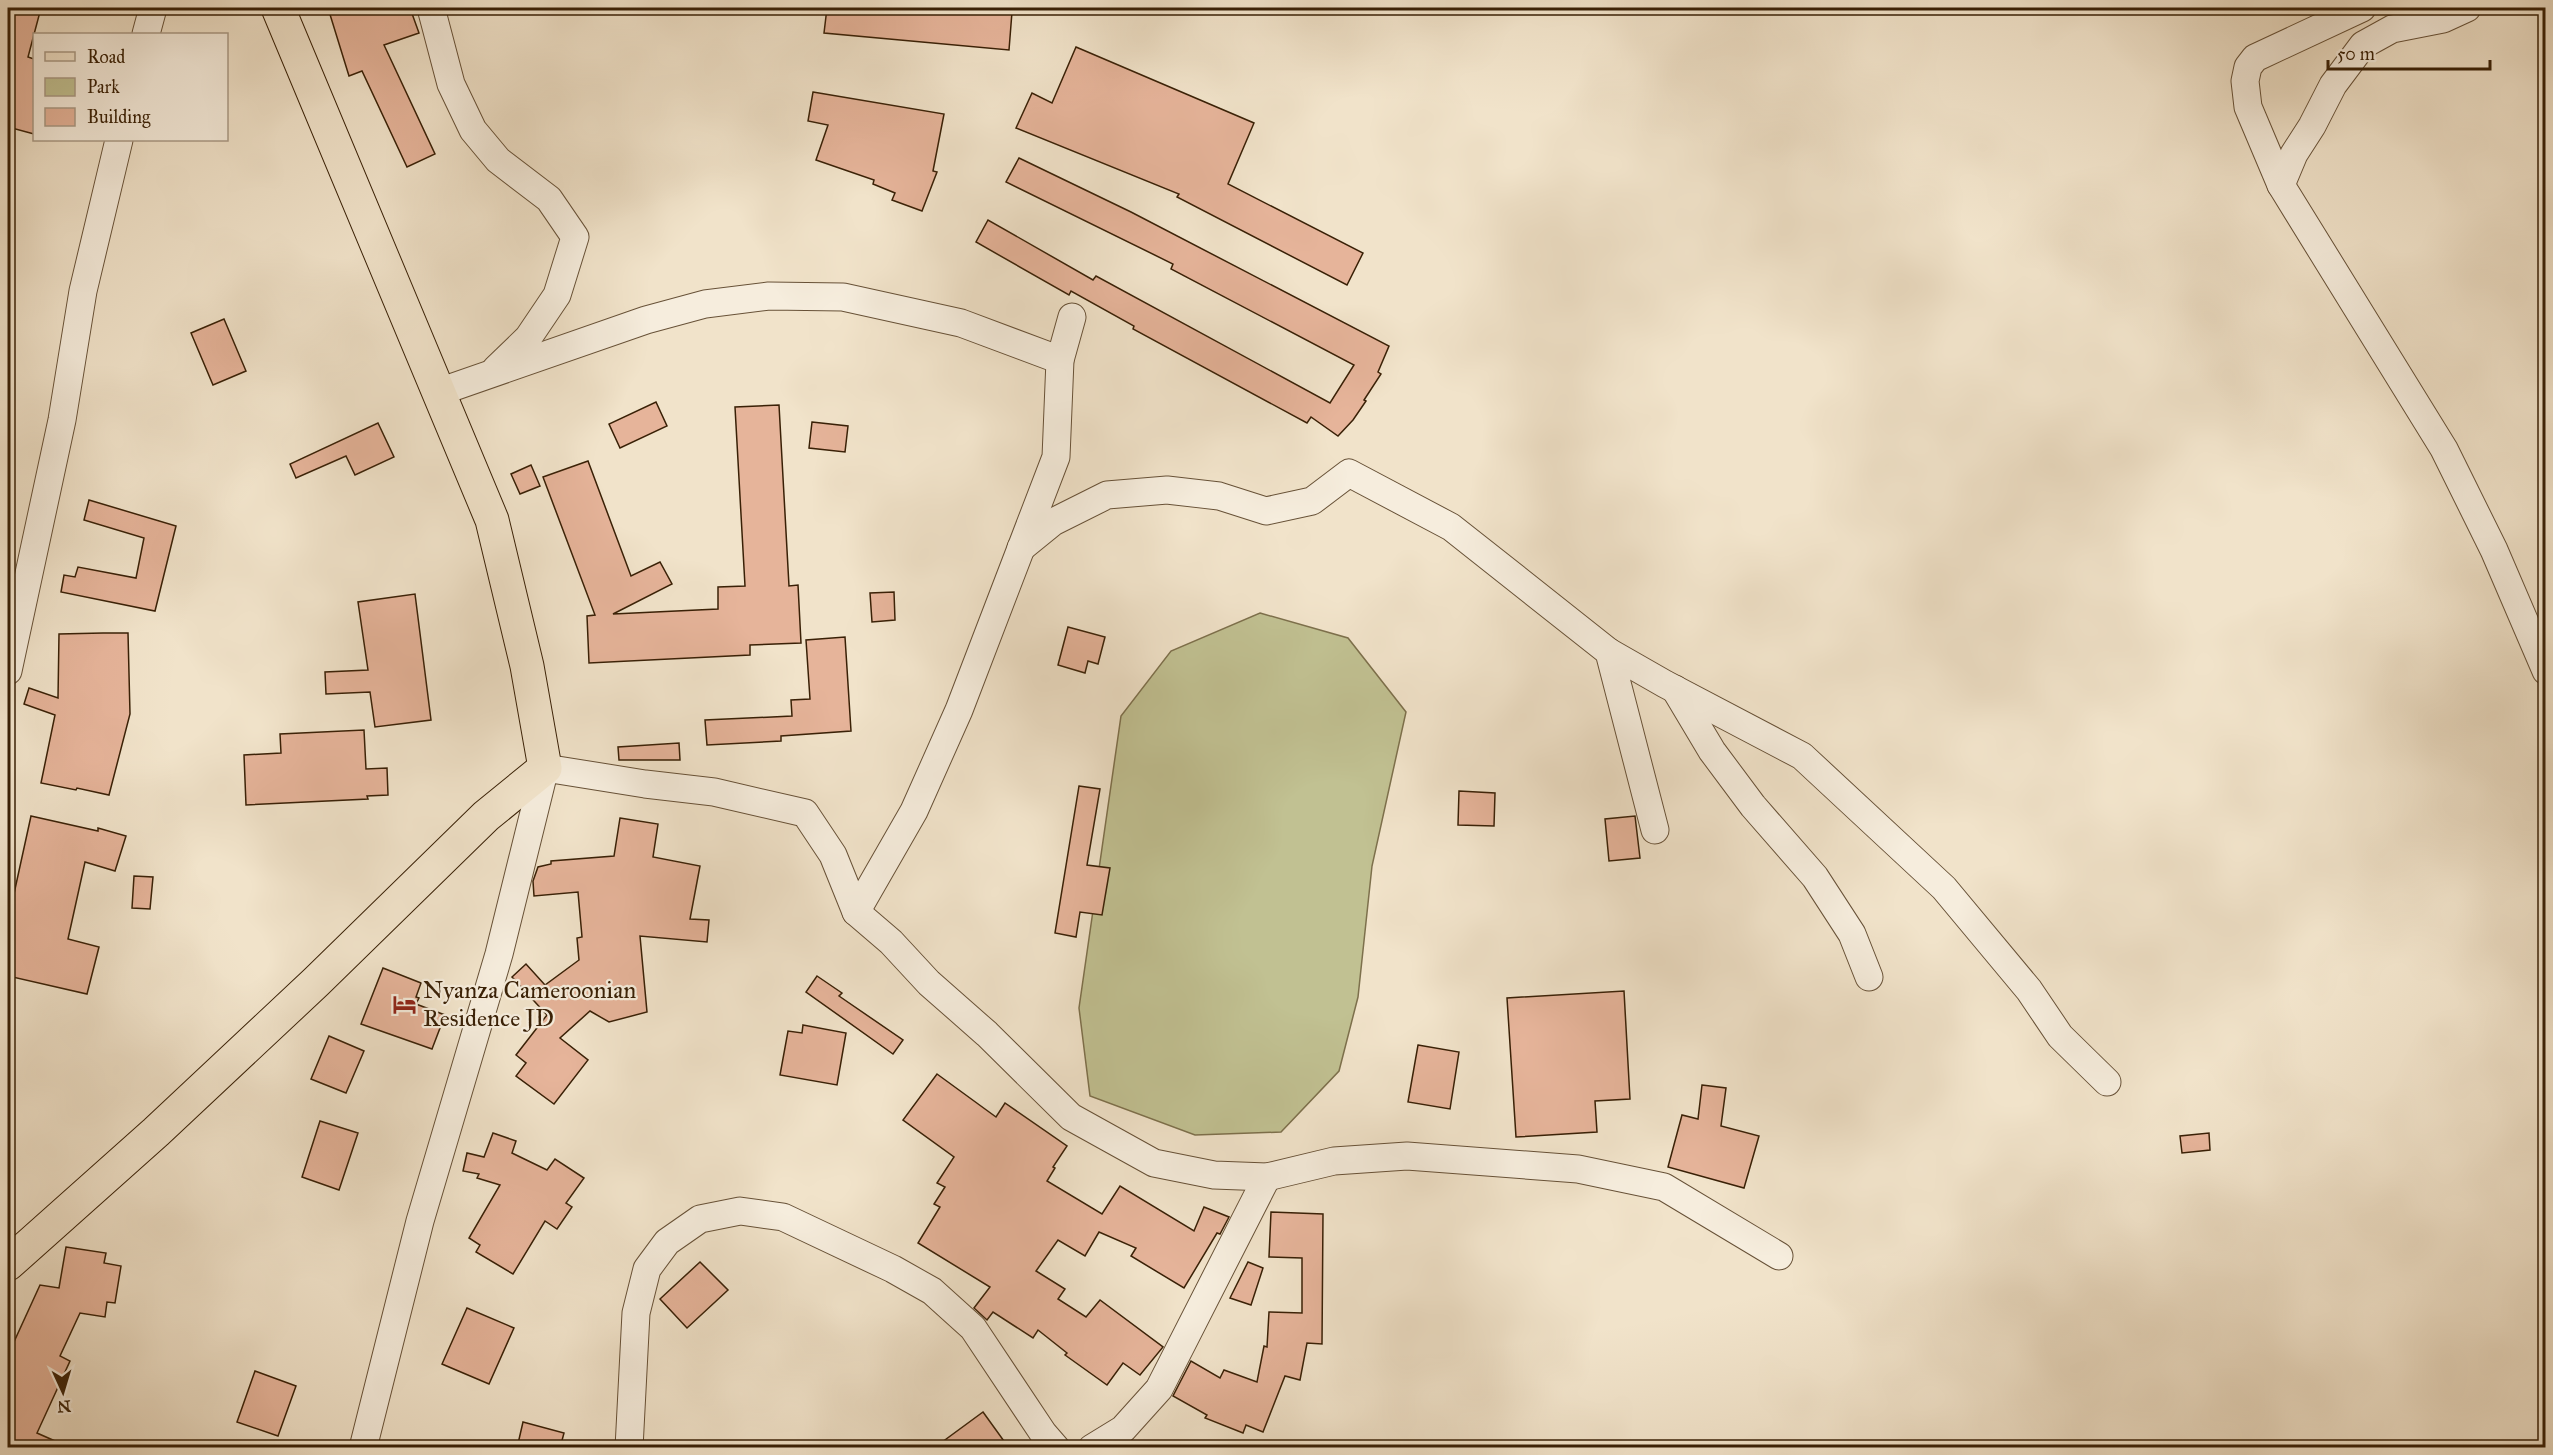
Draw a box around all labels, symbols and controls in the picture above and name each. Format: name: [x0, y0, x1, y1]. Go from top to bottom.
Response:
legend: [33, 33, 228, 141]
scale bar: [2328, 33, 2490, 71]
text: 50 m: [2337, 43, 2375, 65]
text: Road: [87, 46, 125, 68]
text: Park: [87, 76, 120, 98]
text: Building: [87, 106, 151, 129]
place label: Nyanza Cameroonian Residence JD: [423, 975, 636, 1033]
hotel icon: Nyanza Cameroonian Residence JD: [392, 991, 418, 1017]
north arrow: [33, 1362, 93, 1422]
text: N: [56, 1397, 71, 1416]

